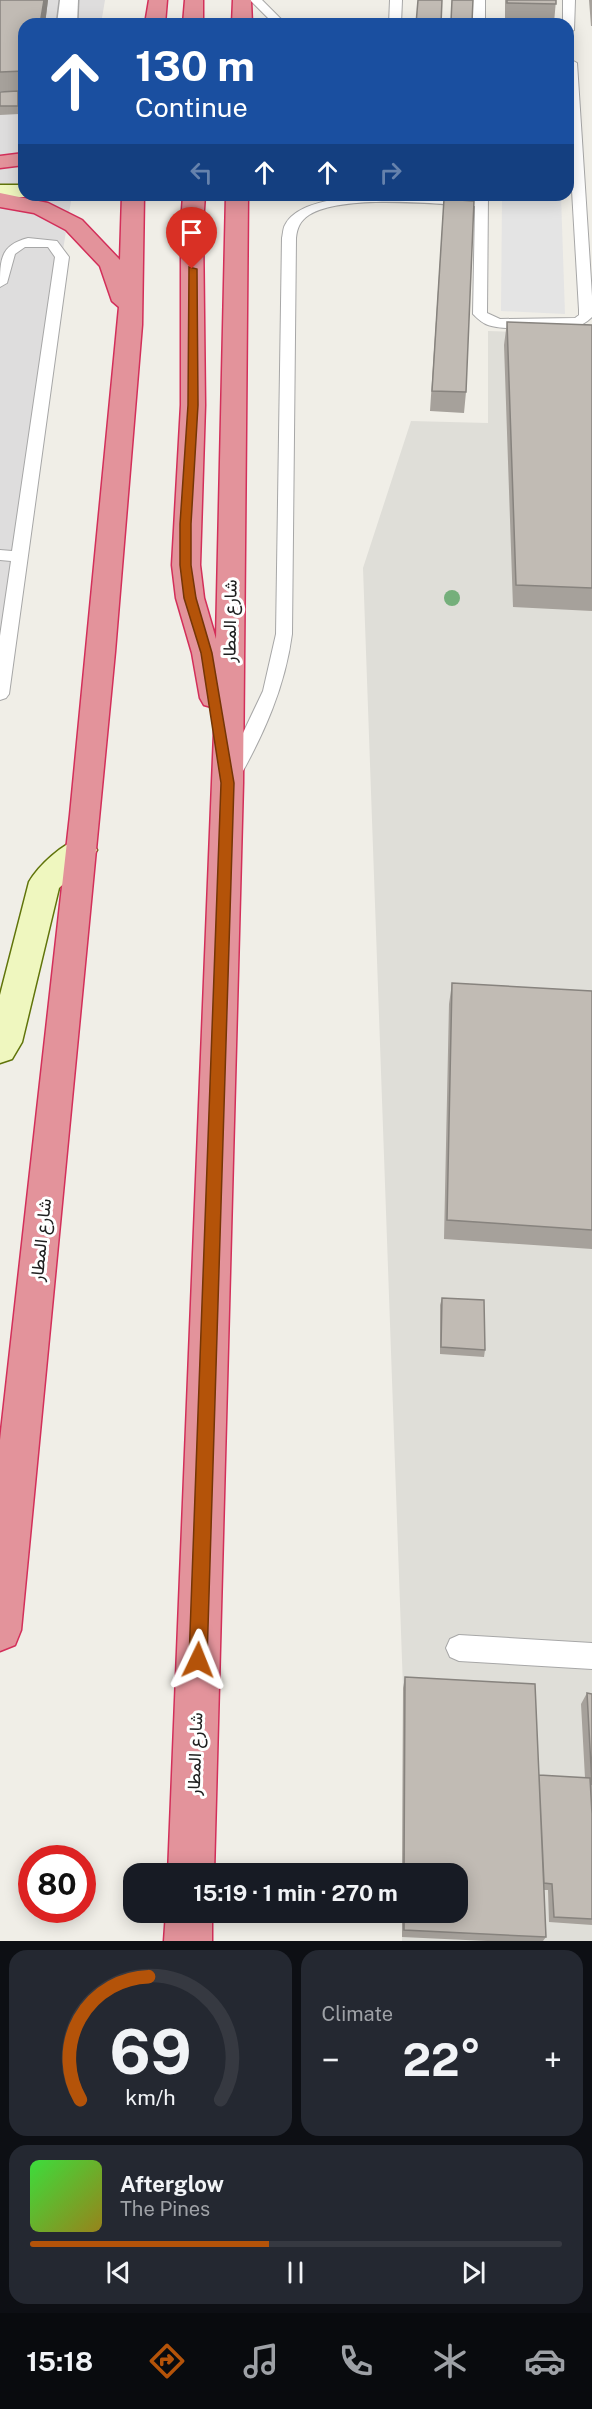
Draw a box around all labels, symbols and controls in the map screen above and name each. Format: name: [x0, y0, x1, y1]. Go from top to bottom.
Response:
text: 130 m: [135, 41, 255, 90]
icon: ahead: [36, 42, 114, 120]
text: Continue: [135, 91, 248, 123]
icon: left: [185, 156, 218, 189]
icon: ahead: [248, 156, 281, 189]
icon: ahead: [311, 156, 344, 189]
icon: right: [374, 156, 407, 189]
pin: [166, 207, 217, 269]
icon: arrive: [175, 216, 208, 249]
street label: شارع المطار: [218, 579, 243, 664]
street label: شارع المطار: [26, 1197, 57, 1284]
position arrow: [166, 1628, 230, 1692]
street label: شارع المطار: [183, 1712, 208, 1797]
speed limit sign: 80: [18, 1845, 96, 1923]
text: 15:19 · 1 min · 270 m: [193, 1880, 398, 1906]
text: Climate: [322, 2002, 393, 2026]
text: 69: [109, 2015, 191, 2088]
text: 22°: [403, 2033, 481, 2086]
text: −: [322, 2041, 340, 2079]
text: +: [544, 2041, 562, 2079]
text: km/h: [125, 2085, 175, 2110]
text: Afterglow: [120, 2171, 224, 2197]
text: The Pines: [120, 2197, 210, 2221]
icon: previous: [102, 2256, 135, 2289]
icon: pause: [279, 2256, 312, 2289]
icon: next: [457, 2256, 490, 2289]
icon: directions: [146, 2340, 188, 2382]
icon: music: [240, 2340, 282, 2382]
icon: phone: [335, 2340, 377, 2382]
icon: climate: [429, 2340, 471, 2382]
icon: car: [524, 2340, 566, 2382]
text: 15:18: [26, 2345, 93, 2377]

